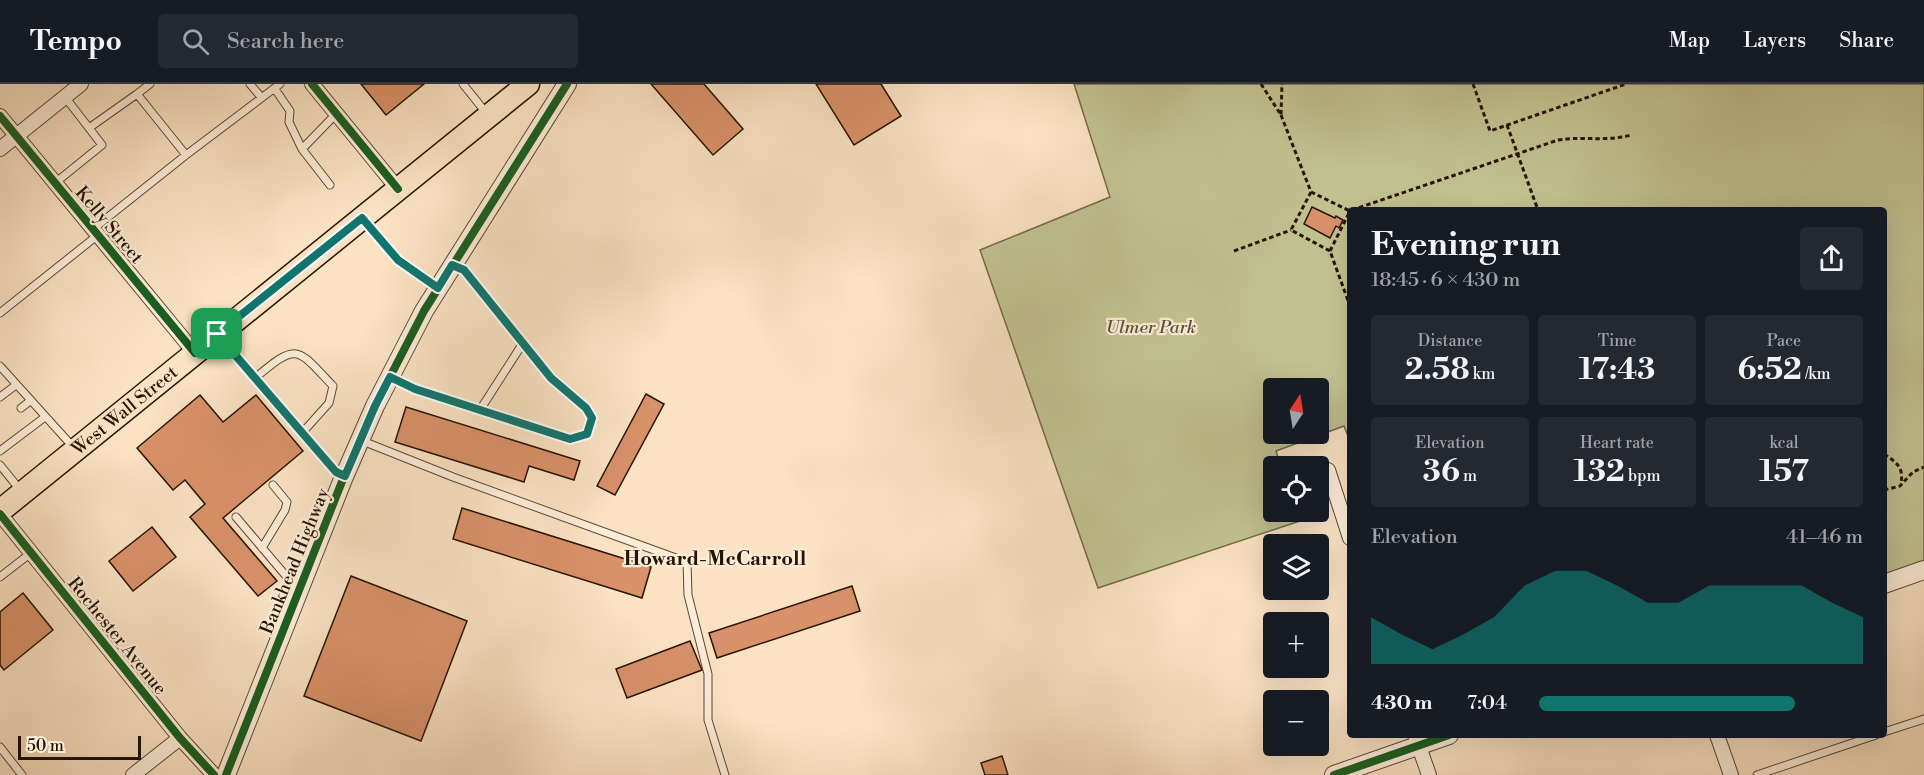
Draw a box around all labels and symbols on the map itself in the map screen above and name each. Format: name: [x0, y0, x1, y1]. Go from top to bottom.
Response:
street label: Kelly Street: [70, 182, 148, 269]
pin: [191, 308, 242, 359]
park label: Ulmer Park: [1106, 316, 1196, 339]
street label: West Wall Street: [66, 360, 183, 461]
north arrow: [1263, 378, 1329, 444]
street label: Bankhead Highway: [255, 484, 335, 638]
district label: Howard-McCarroll: [624, 547, 807, 572]
street label: Rochester Avenue: [62, 572, 172, 700]
scale bar: [18, 733, 141, 760]

